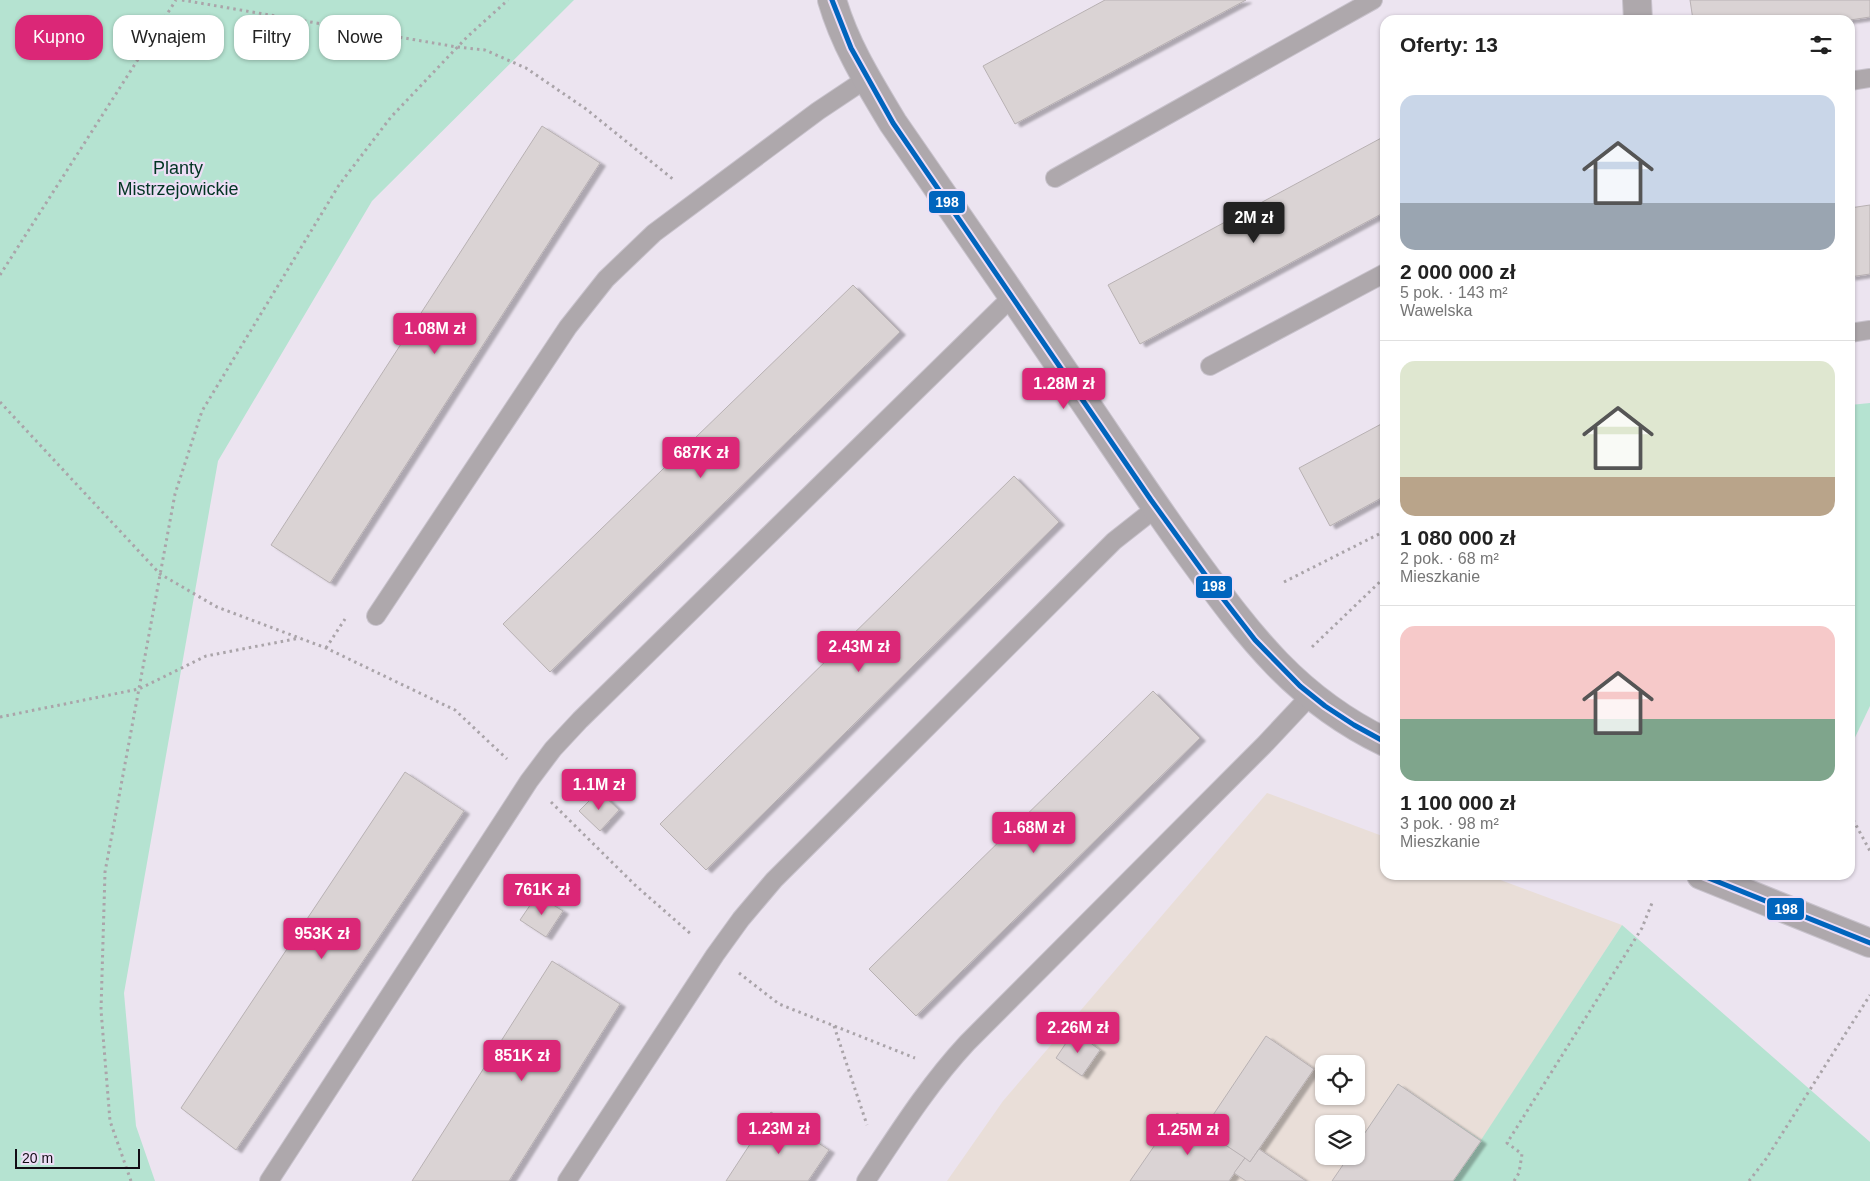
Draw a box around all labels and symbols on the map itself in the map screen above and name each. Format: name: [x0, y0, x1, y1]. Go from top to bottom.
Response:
park label: Planty Mistrzejowickie: [117, 158, 239, 199]
line badge: 198: [928, 190, 966, 214]
text: 198: [935, 194, 959, 210]
pin: 2M zł: [1219, 202, 1289, 244]
pin: 1.08M zł: [383, 312, 487, 355]
pin: 1.28M zł: [1012, 368, 1116, 410]
pin: 687K zł: [655, 436, 747, 479]
line badge: 198: [1195, 575, 1233, 599]
text: 198: [1202, 578, 1226, 594]
pin: 2.43M zł: [807, 630, 911, 673]
pin: 1.1M zł: [553, 768, 645, 811]
pin: 1.68M zł: [982, 812, 1086, 854]
pin: 761K zł: [496, 874, 588, 916]
line badge: 198: [1766, 897, 1805, 921]
text: 198: [1774, 901, 1798, 917]
pin: 953K zł: [276, 918, 368, 960]
pin: 2.26M zł: [1026, 1012, 1130, 1054]
pin: 851K zł: [476, 1040, 568, 1082]
pin: 1.23M zł: [727, 1112, 831, 1155]
pin: 1.25M zł: [1136, 1114, 1240, 1156]
scale bar: [15, 1146, 140, 1169]

